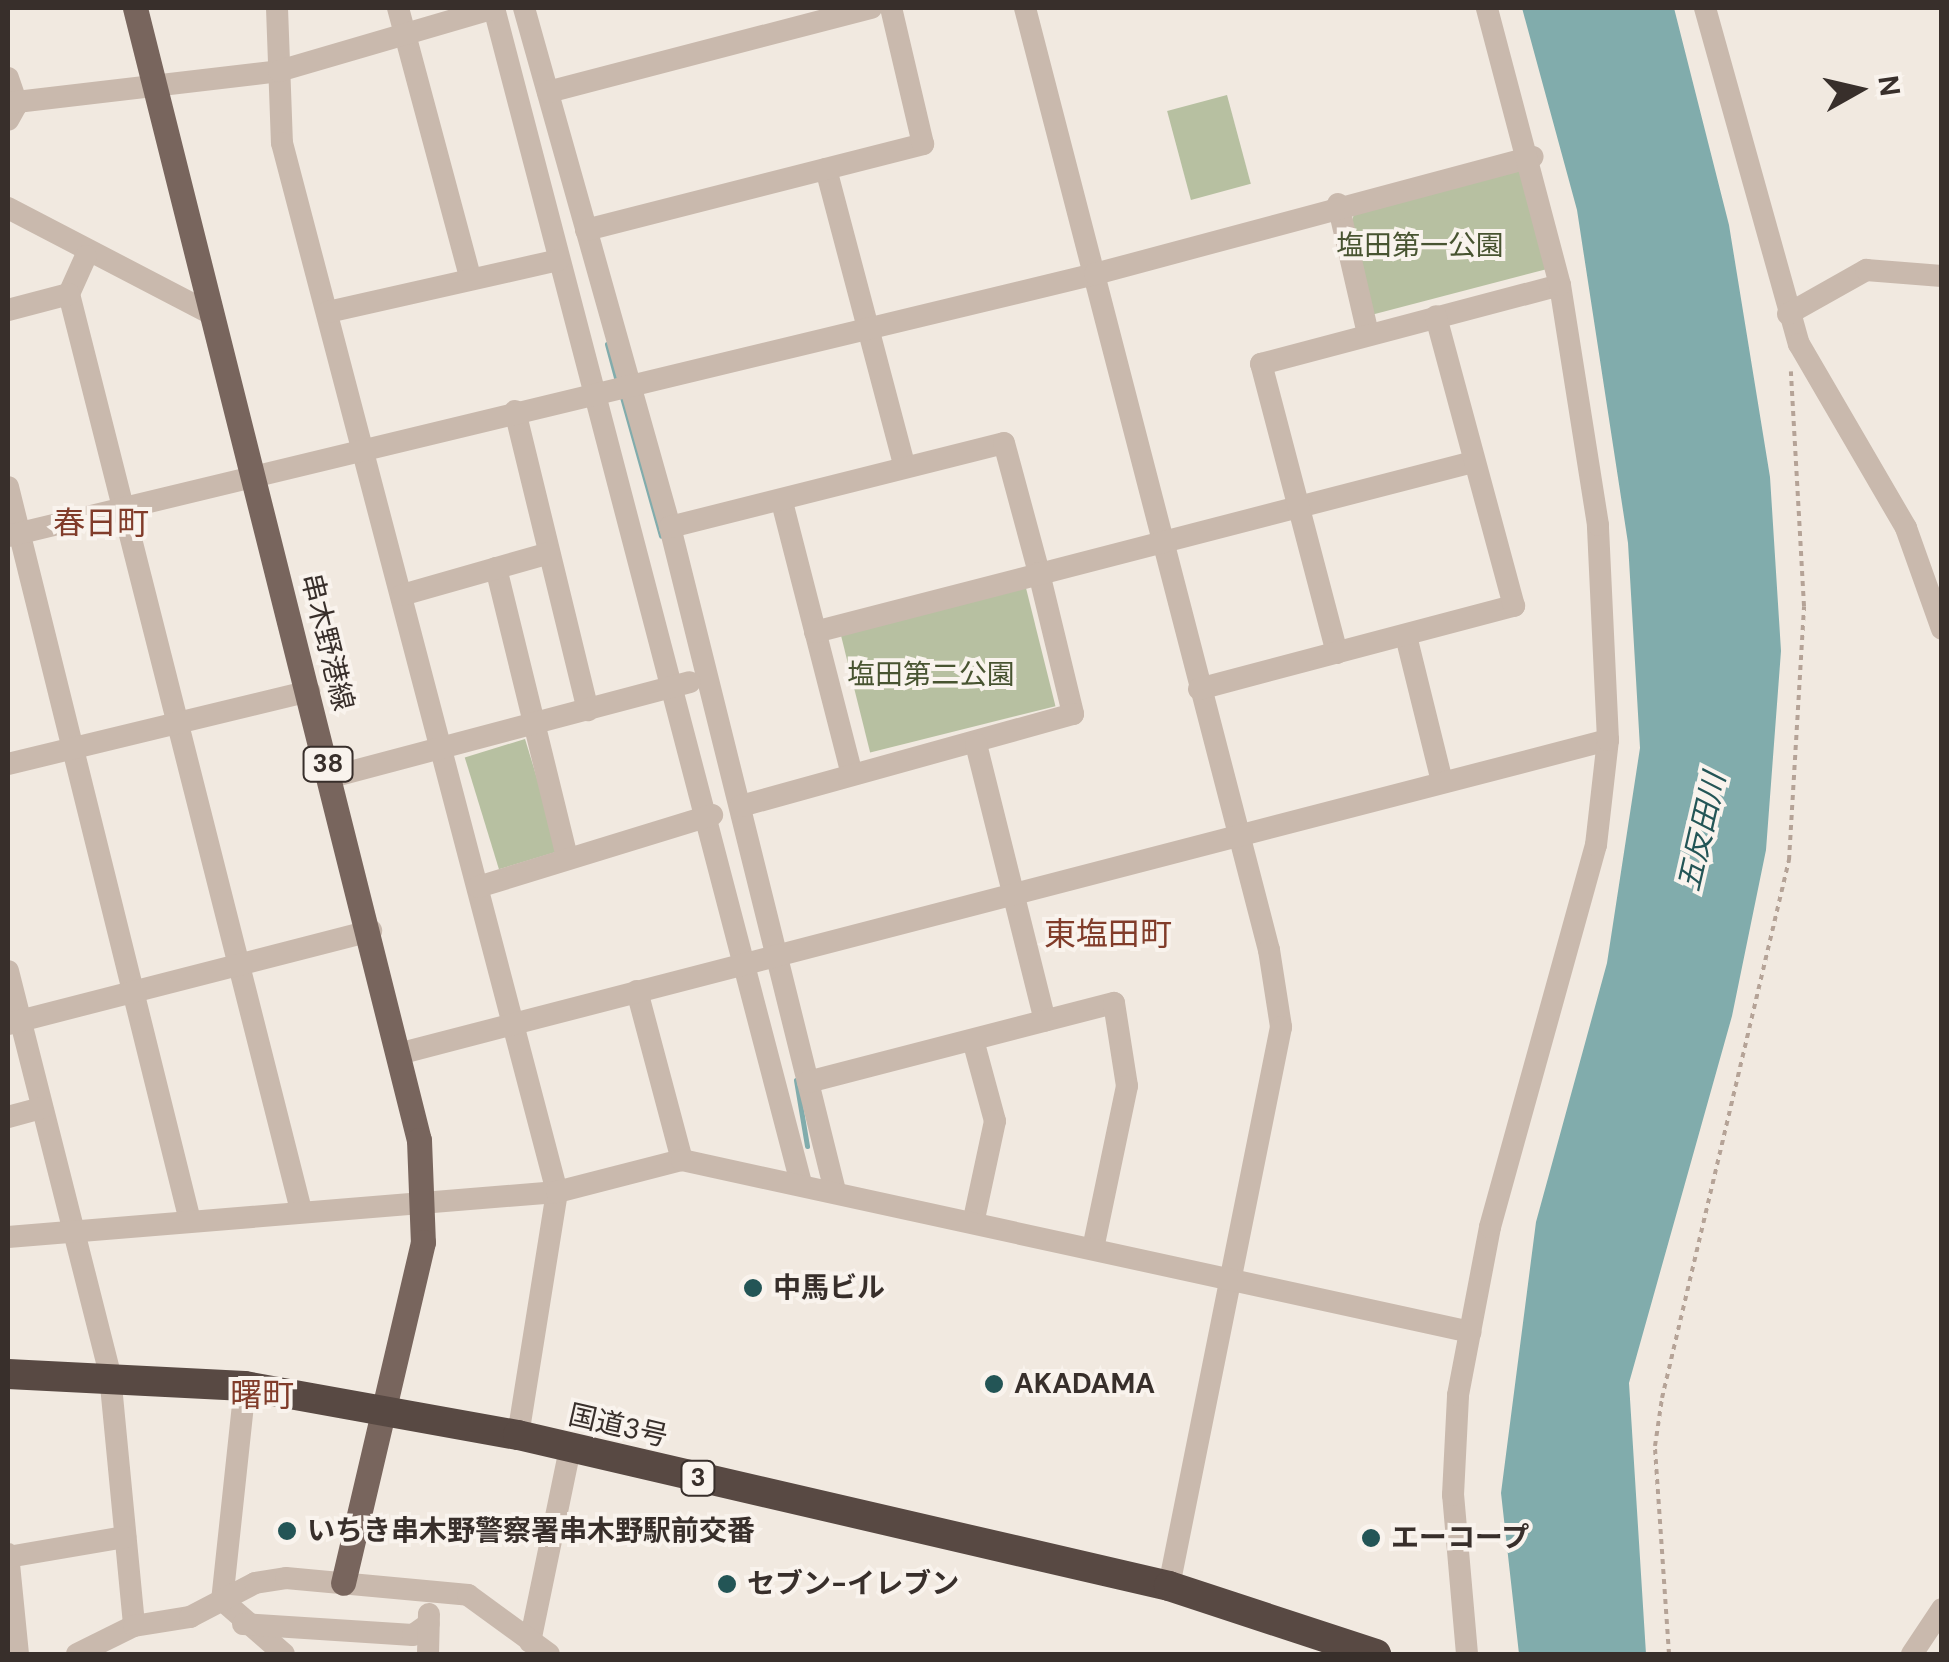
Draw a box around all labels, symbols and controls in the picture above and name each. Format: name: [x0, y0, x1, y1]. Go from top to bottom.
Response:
north arrow: [1809, 40, 1909, 140]
text: N: [1869, 73, 1909, 98]
park label: 塩田第一公園: [1336, 229, 1504, 263]
district label: 春日町: [53, 504, 149, 542]
street label: 串木野港線: [294, 570, 360, 714]
park label: 塩田第二公園: [847, 658, 1015, 692]
road number: 38: [300, 744, 356, 784]
water label: 五反田川: [1671, 769, 1733, 895]
district label: 東塩田町: [1044, 915, 1172, 953]
place label: 中馬ビル: [773, 1271, 885, 1305]
marker: 中馬ビル: [742, 1277, 764, 1299]
place label: AKADAMA: [1014, 1367, 1155, 1401]
marker: AKADAMA: [983, 1373, 1005, 1395]
district label: 曙町: [230, 1376, 294, 1414]
street label: 国道3号: [565, 1398, 671, 1454]
road number: 3: [678, 1458, 718, 1498]
place label: いちき串木野警察署串木野駅前交番: [307, 1514, 755, 1548]
marker: いちき串木野警察署串木野駅前交番: [276, 1520, 298, 1542]
place label: エーコープ: [1391, 1521, 1531, 1555]
marker: エーコープ: [1360, 1527, 1382, 1549]
place label: セブン-イレブン: [747, 1567, 959, 1601]
marker: セブン-イレブン: [716, 1573, 738, 1595]

